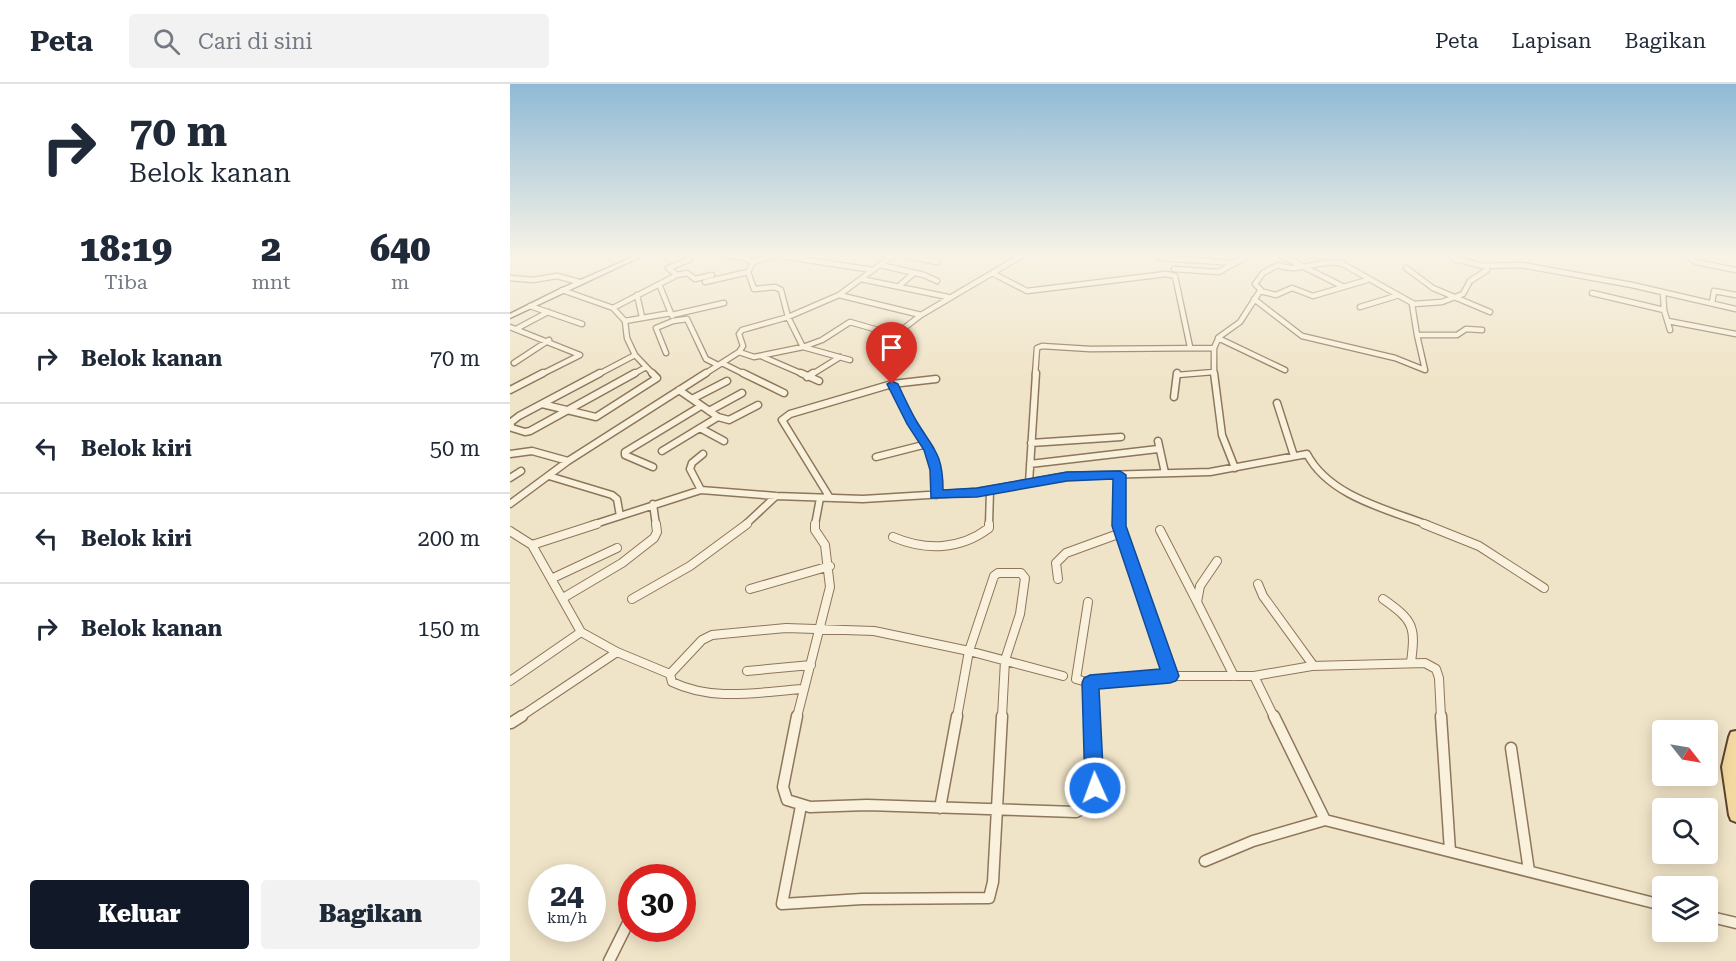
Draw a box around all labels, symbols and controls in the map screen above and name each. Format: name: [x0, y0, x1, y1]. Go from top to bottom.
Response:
search box: [129, 14, 549, 68]
text: Peta: [30, 25, 93, 58]
icon: search: [150, 25, 183, 58]
text: Cari di sini: [198, 29, 313, 54]
text: Peta: [1435, 29, 1479, 53]
text: Lapisan: [1512, 29, 1592, 53]
text: Bagikan: [1625, 29, 1706, 53]
text: 70 m: [129, 107, 227, 156]
icon: right: [30, 108, 108, 186]
text: Belok kanan: [129, 157, 291, 189]
text: 18:19: [80, 228, 172, 270]
text: 2: [261, 228, 281, 270]
text: 640: [370, 228, 430, 270]
text: Tiba: [104, 270, 148, 294]
text: mnt: [252, 270, 290, 294]
text: m: [391, 270, 409, 294]
pin: [866, 322, 917, 384]
icon: arrive: [875, 331, 908, 364]
icon: right: [30, 342, 63, 375]
text: Belok kanan: [81, 346, 222, 371]
text: 70 m: [430, 346, 480, 371]
icon: left: [30, 432, 63, 465]
text: Belok kiri: [81, 436, 192, 461]
text: 50 m: [430, 436, 480, 461]
icon: left: [30, 522, 63, 555]
text: Belok kiri: [81, 526, 192, 551]
text: 200 m: [417, 526, 480, 551]
icon: right: [30, 612, 63, 645]
text: Belok kanan: [81, 616, 222, 641]
text: 150 m: [417, 616, 480, 641]
north arrow: [1652, 720, 1718, 786]
map controls: [1652, 720, 1718, 942]
position arrow: [1063, 756, 1127, 820]
button: search: [1652, 798, 1718, 864]
speed limit sign: 30: [618, 864, 696, 942]
button: layers: [1652, 876, 1718, 942]
text: 24: [550, 878, 584, 913]
button: Keluar: [30, 880, 249, 949]
button: Bagikan: [261, 880, 480, 949]
text: km/h: [547, 909, 587, 927]

